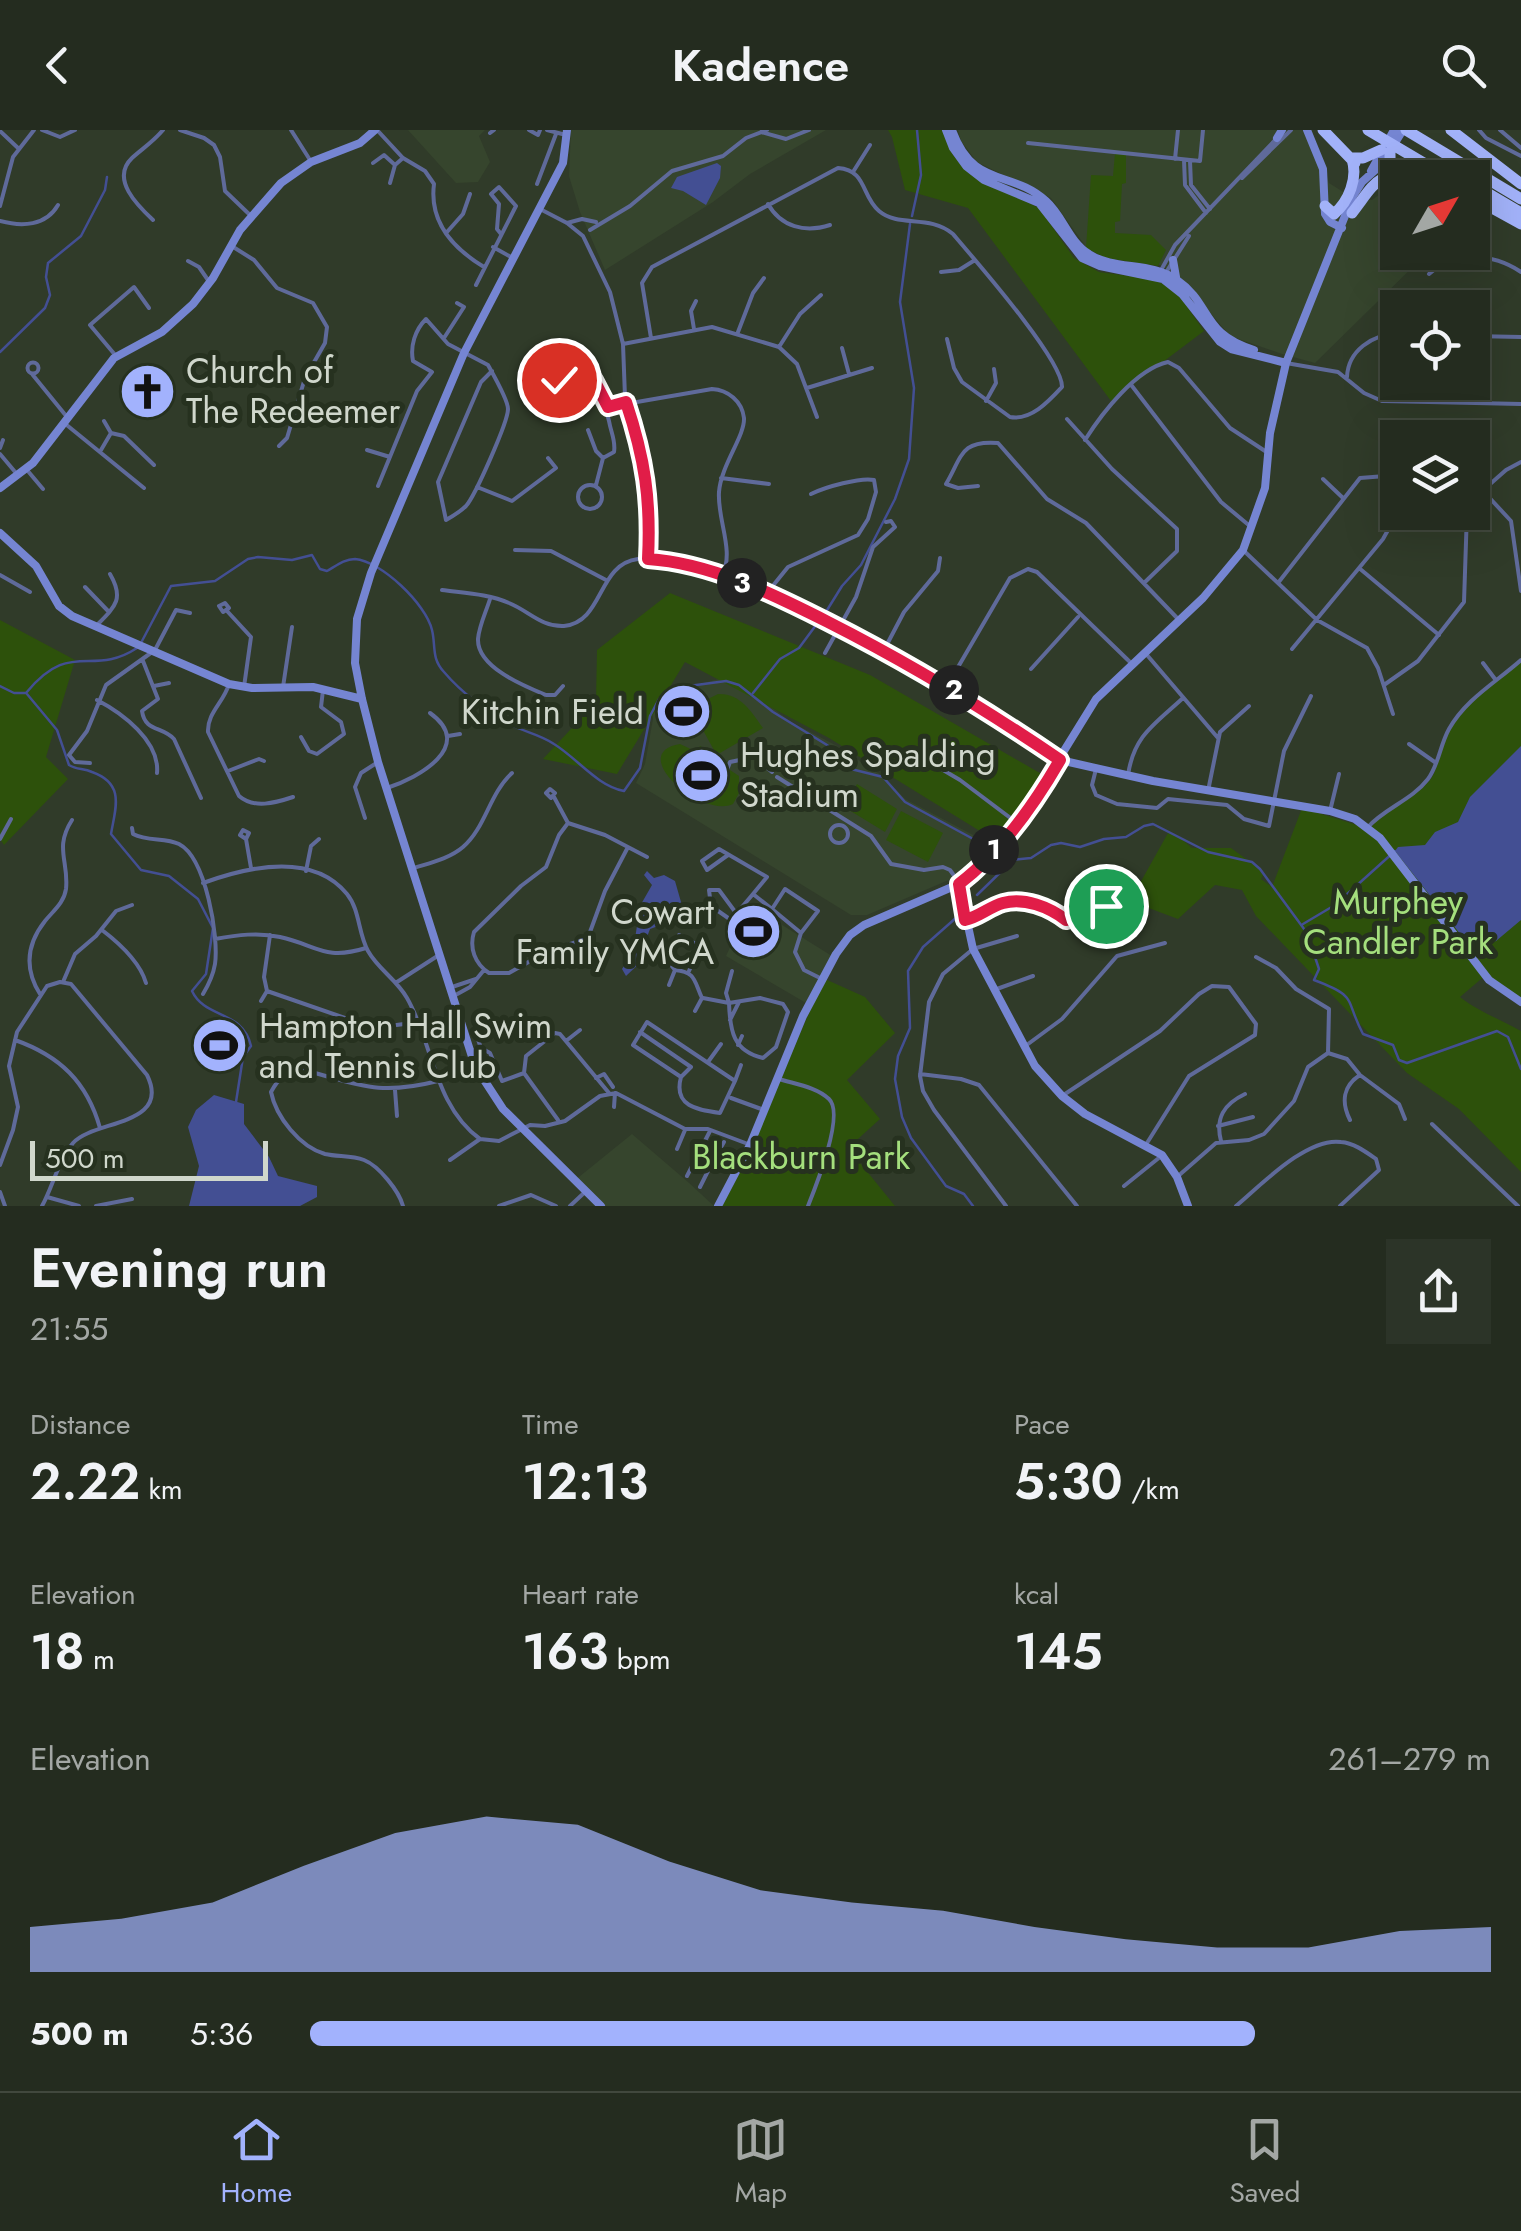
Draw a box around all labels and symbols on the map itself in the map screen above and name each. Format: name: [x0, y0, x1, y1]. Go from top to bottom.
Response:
north arrow: [1380, 160, 1490, 270]
pin: [517, 338, 602, 423]
place label: Church of The Redeemer: [186, 346, 400, 436]
church icon: Church of The Redeemer: [117, 361, 177, 421]
pin: 3: [717, 558, 767, 608]
pin: 2: [929, 665, 979, 715]
sports icon: Kitchin Field: [653, 682, 713, 742]
place label: Kitchin Field: [461, 687, 644, 737]
place label: Hughes Spalding Stadium: [740, 730, 996, 820]
sports icon: Hughes Spalding Stadium: [671, 745, 731, 805]
pin: 1: [969, 825, 1019, 875]
pin: [1064, 864, 1149, 949]
park label: Murphey Candler Park: [1303, 877, 1494, 967]
place label: Cowart Family YMCA: [516, 887, 715, 977]
sports icon: Cowart Family YMCA: [723, 902, 783, 962]
place label: Hampton Hall Swim and Tennis Club: [259, 1001, 552, 1091]
sports icon: Hampton Hall Swim and Tennis Club: [190, 1016, 250, 1076]
park label: Blackburn Park: [692, 1132, 911, 1182]
scale bar: [30, 1136, 268, 1180]

